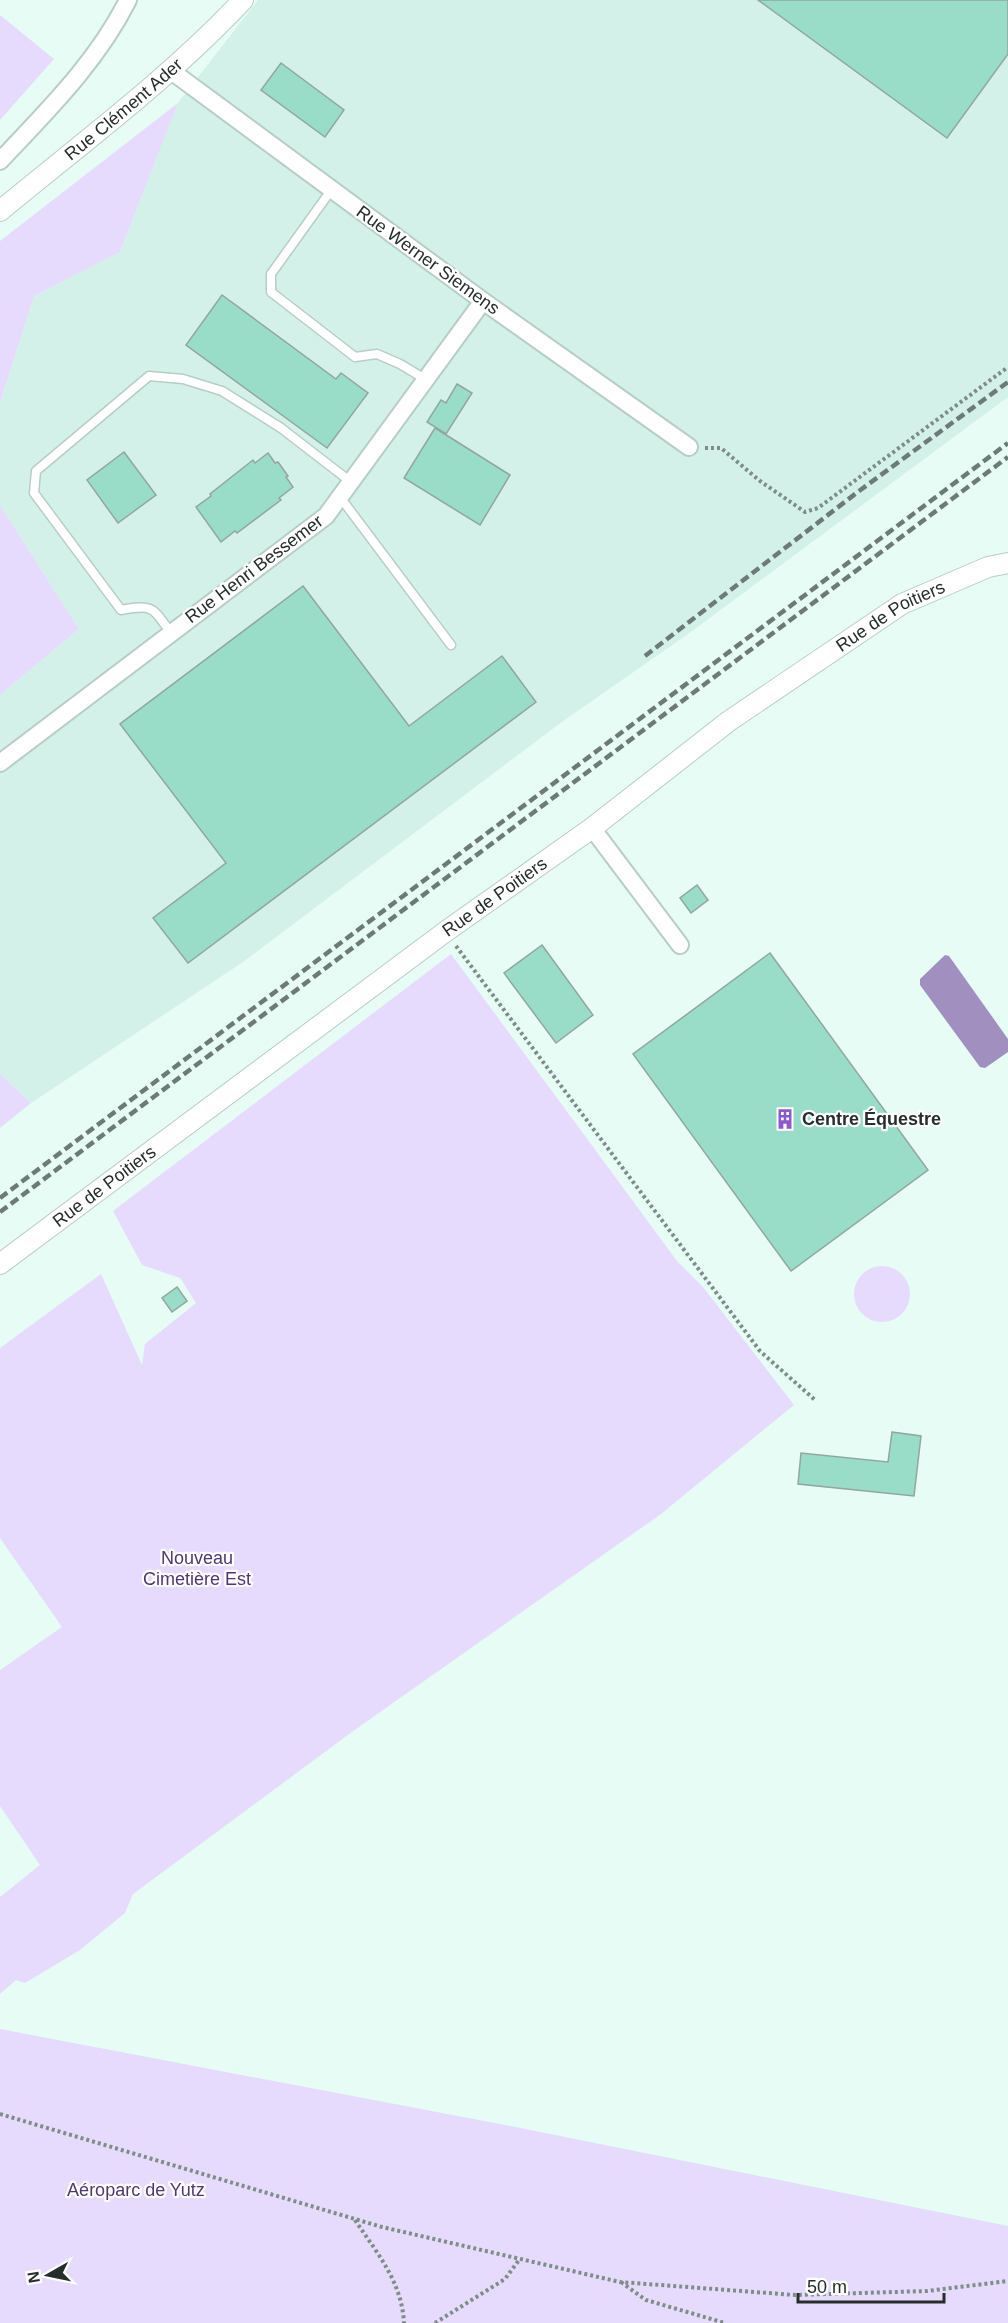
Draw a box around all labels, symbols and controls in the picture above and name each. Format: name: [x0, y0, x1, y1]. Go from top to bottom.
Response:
street label: Rue Clément Ader: [61, 54, 186, 164]
street label: Rue Werner Siemens: [353, 201, 503, 319]
street label: Rue Henri Bessemer: [181, 511, 327, 627]
street label: Rue de Poitiers: [832, 577, 948, 656]
street label: Rue de Poitiers: [439, 853, 551, 941]
building icon: Centre Équestre: [773, 1107, 797, 1131]
place label: Centre Équestre: [802, 1108, 941, 1129]
street label: Rue de Poitiers: [49, 1141, 160, 1231]
park label: Nouveau Cimetière Est: [143, 1548, 251, 1589]
park label: Aéroparc de Yutz: [67, 2180, 205, 2200]
north arrow: [18, 2245, 78, 2305]
scale bar: [798, 2266, 944, 2304]
text: N: [24, 2270, 43, 2284]
text: 50 m: [807, 2277, 847, 2297]

